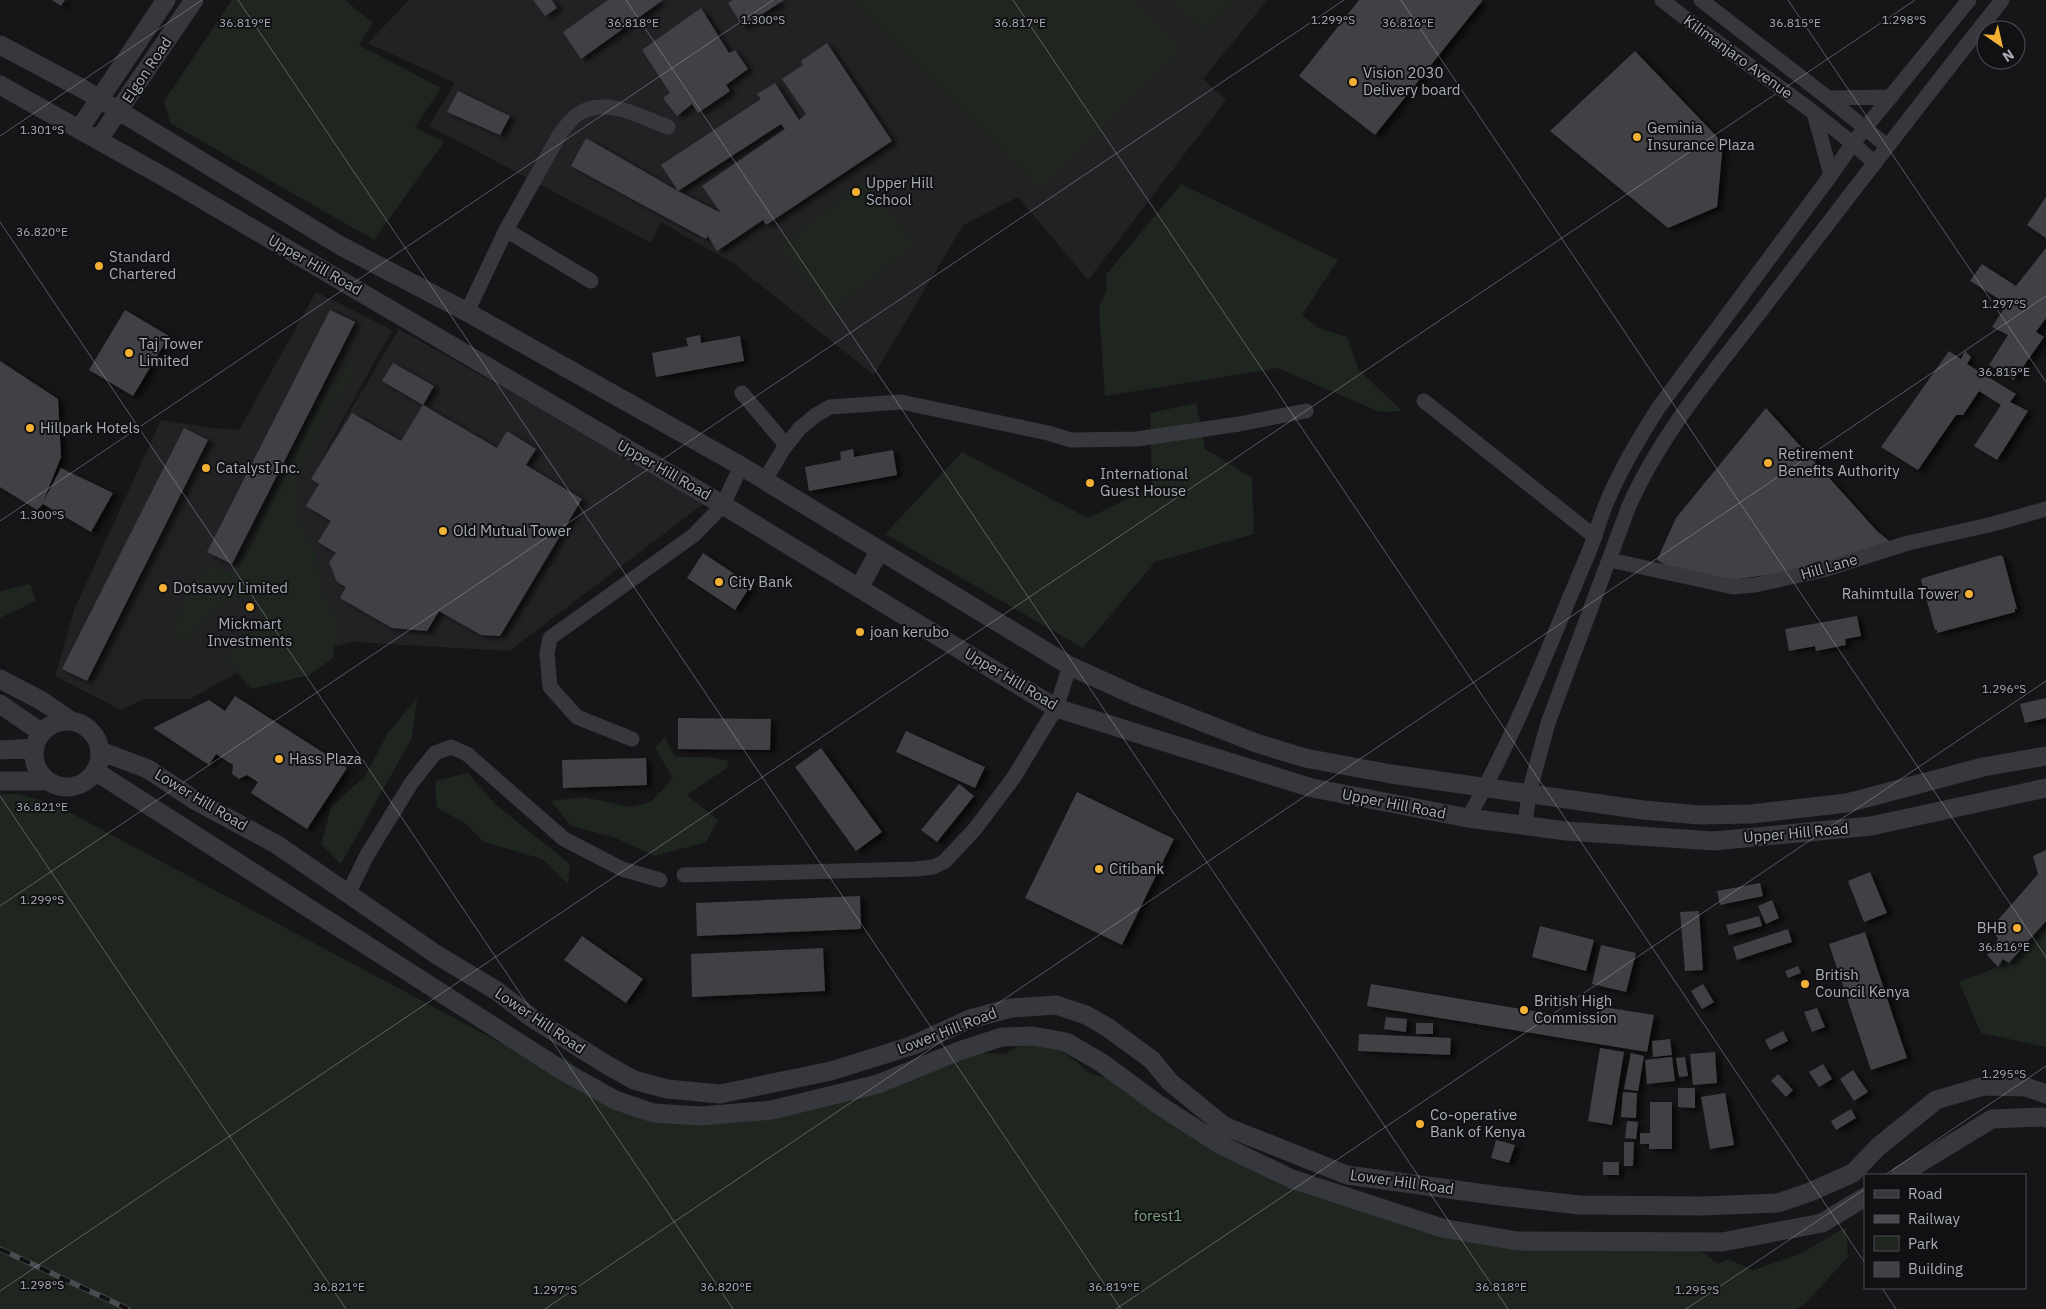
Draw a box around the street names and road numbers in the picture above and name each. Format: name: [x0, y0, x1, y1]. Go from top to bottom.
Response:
street label: Kilimanjaro Avenue: [1680, 11, 1796, 102]
street label: Elgon Road: [118, 33, 176, 106]
street label: Upper Hill Road: [265, 230, 366, 299]
street label: Upper Hill Road: [614, 435, 715, 504]
street label: Hill Lane: [1798, 549, 1859, 584]
street label: Upper Hill Road: [961, 643, 1061, 714]
street label: Lower Hill Road: [151, 764, 251, 835]
street label: Upper Hill Road: [1341, 784, 1448, 823]
street label: Upper Hill Road: [1743, 818, 1849, 847]
street label: Lower Hill Road: [491, 983, 589, 1058]
street label: Lower Hill Road: [894, 1003, 999, 1058]
street label: Lower Hill Road: [1349, 1165, 1455, 1198]

